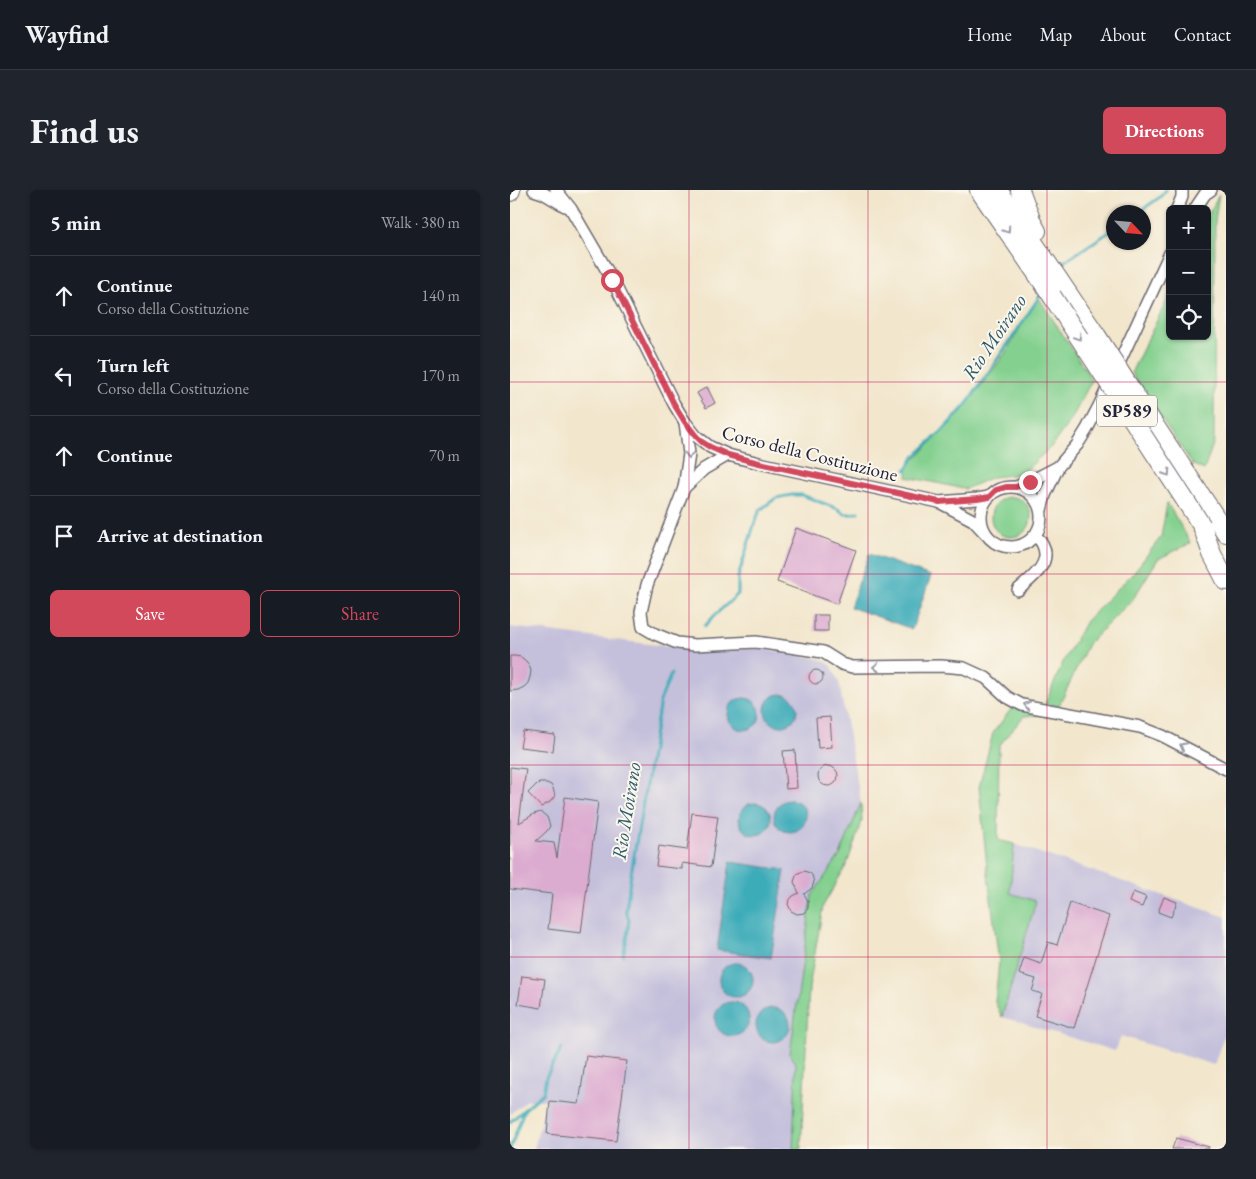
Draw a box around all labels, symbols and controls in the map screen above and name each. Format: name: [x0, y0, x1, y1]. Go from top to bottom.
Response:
text: Wayfind: [25, 19, 109, 50]
text: Home: [967, 23, 1012, 46]
text: Map: [1040, 23, 1072, 46]
text: About: [1100, 23, 1146, 46]
text: Contact: [1174, 23, 1231, 46]
button: Directions: [1103, 107, 1226, 154]
text: Find us: [30, 108, 139, 153]
north arrow: [1106, 205, 1151, 250]
map controls: [1166, 205, 1211, 340]
button: +: [1166, 205, 1211, 250]
text: 5 min: [50, 209, 101, 236]
text: Walk · 380 m: [381, 212, 460, 233]
one-way arrow: [1001, 224, 1010, 234]
button: −: [1166, 250, 1211, 295]
route start: [601, 269, 624, 292]
text: Continue: [97, 273, 172, 298]
icon: ahead: [50, 282, 78, 310]
text: 140 m: [421, 285, 460, 306]
water label: Rio Moirano: [956, 289, 1032, 385]
button: locate: [1166, 295, 1211, 340]
text: Corso della Costituzione: [97, 298, 249, 319]
one-way arrow: [1072, 332, 1082, 341]
text: Turn left: [97, 353, 169, 378]
icon: left: [50, 362, 78, 390]
text: 170 m: [421, 365, 460, 386]
text: Corso della Costituzione: [97, 378, 249, 399]
road number: SP589: [1097, 396, 1157, 427]
street label: Corso della Costituzione: [719, 420, 900, 487]
icon: ahead: [50, 442, 78, 470]
text: Continue: [97, 443, 172, 468]
text: 70 m: [429, 445, 460, 466]
one-way arrow: [683, 452, 694, 460]
one-way arrow: [1161, 468, 1171, 477]
route end: [1019, 471, 1042, 494]
icon: arrive: [50, 522, 78, 550]
text: Arrive at destination: [97, 523, 263, 548]
button: Save: [50, 590, 250, 637]
button: Share: [260, 590, 460, 637]
one-way arrow: [871, 662, 879, 672]
one-way arrow: [1023, 701, 1031, 711]
one-way arrow: [1179, 742, 1188, 752]
water label: Rio Moirano: [605, 760, 647, 862]

